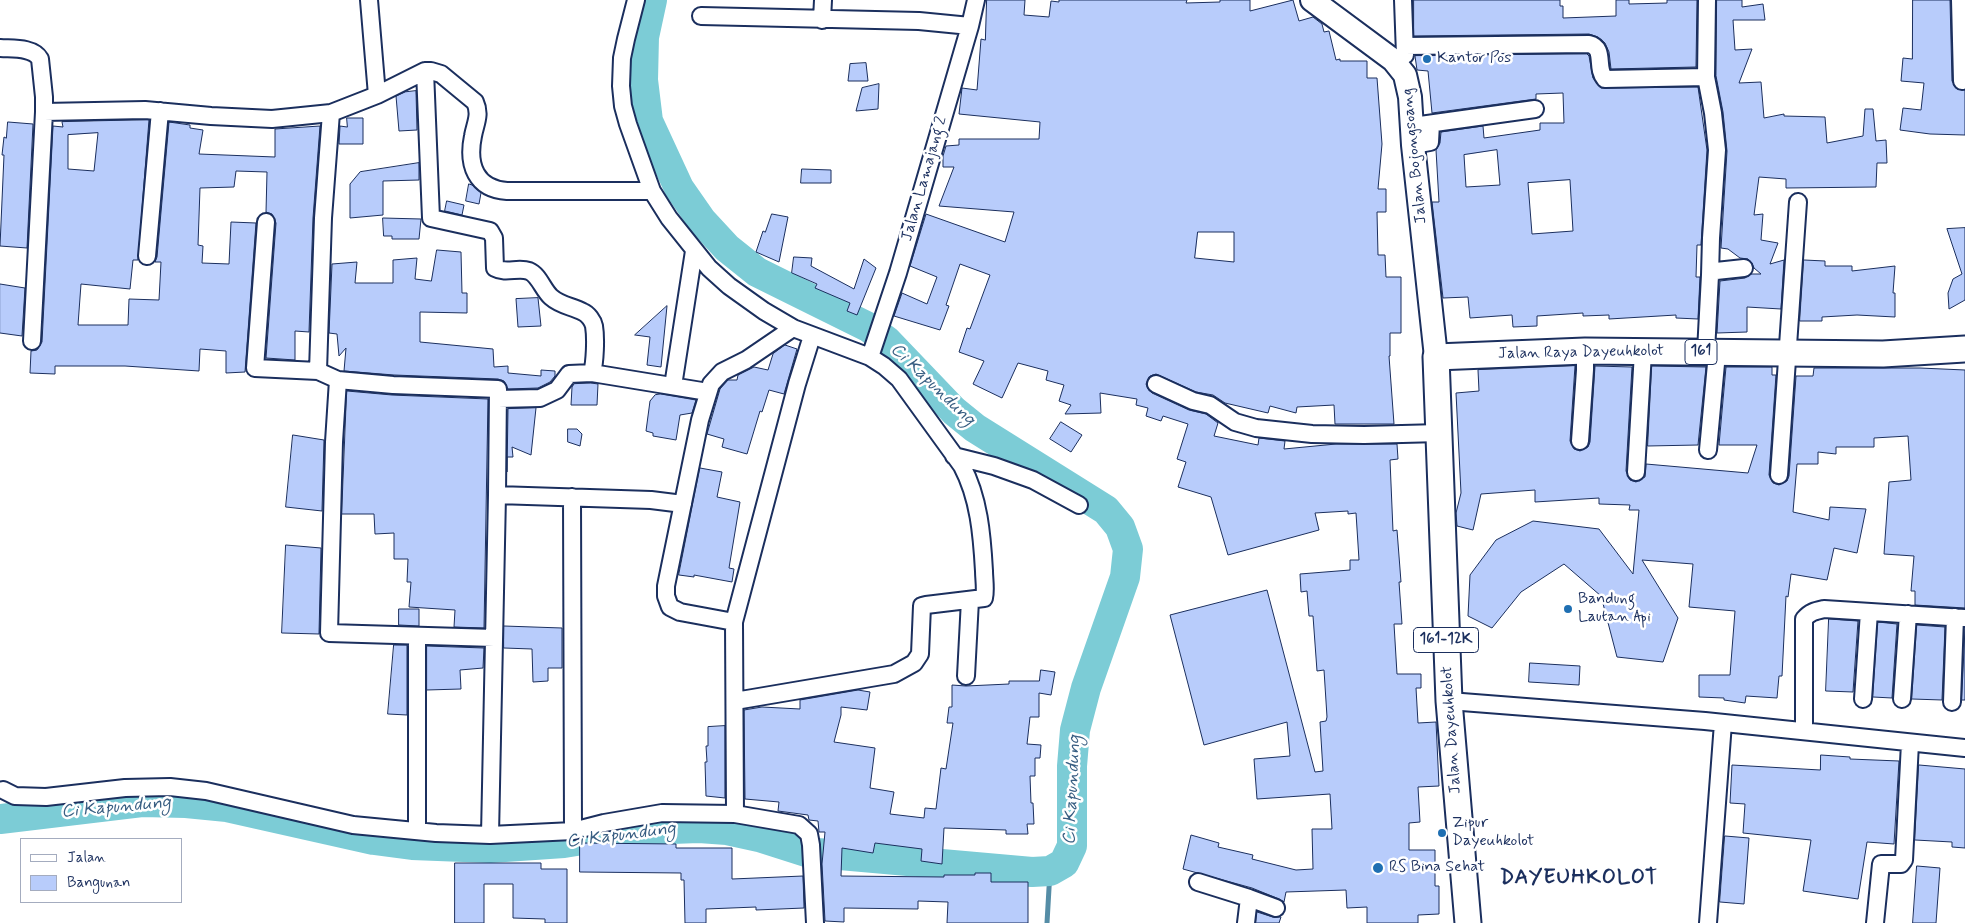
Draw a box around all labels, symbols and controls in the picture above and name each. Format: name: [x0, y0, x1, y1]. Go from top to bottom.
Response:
place label: Kantor Pos: [1437, 49, 1511, 69]
marker: Kantor Pos: [1421, 53, 1433, 65]
street label: Jalan Bojongsoang: [1398, 87, 1432, 225]
street label: Jalan Lamajang 2: [898, 114, 952, 244]
water label: Ci Kapundung: [885, 339, 979, 431]
road number: 161: [1685, 340, 1717, 364]
street label: Jalan Raya Dayeuhkolot: [1498, 342, 1664, 364]
place label: Bandung Lautan Api: [1578, 590, 1651, 628]
marker: Bandung Lautan Api: [1562, 603, 1574, 615]
road number: 161-12K: [1414, 628, 1478, 652]
street label: Jalan Dayeuhkolot: [1438, 665, 1466, 795]
water label: Ci Kapundung: [1059, 735, 1087, 845]
water label: Ci Kapundung: [60, 792, 172, 824]
place label: Zipur Dayeuhkolot: [1452, 814, 1534, 852]
water label: Ci Kapundung: [565, 819, 677, 853]
marker: Zipur Dayeuhkolot: [1436, 827, 1448, 839]
legend: [20, 838, 182, 903]
text: Jalan: [67, 848, 106, 868]
place label: RS Bina Sehat: [1389, 858, 1485, 878]
marker: RS Bina Sehat: [1371, 861, 1385, 875]
district label: DAYEUHKOLOT: [1499, 866, 1659, 892]
text: Bangunan: [67, 873, 130, 893]

